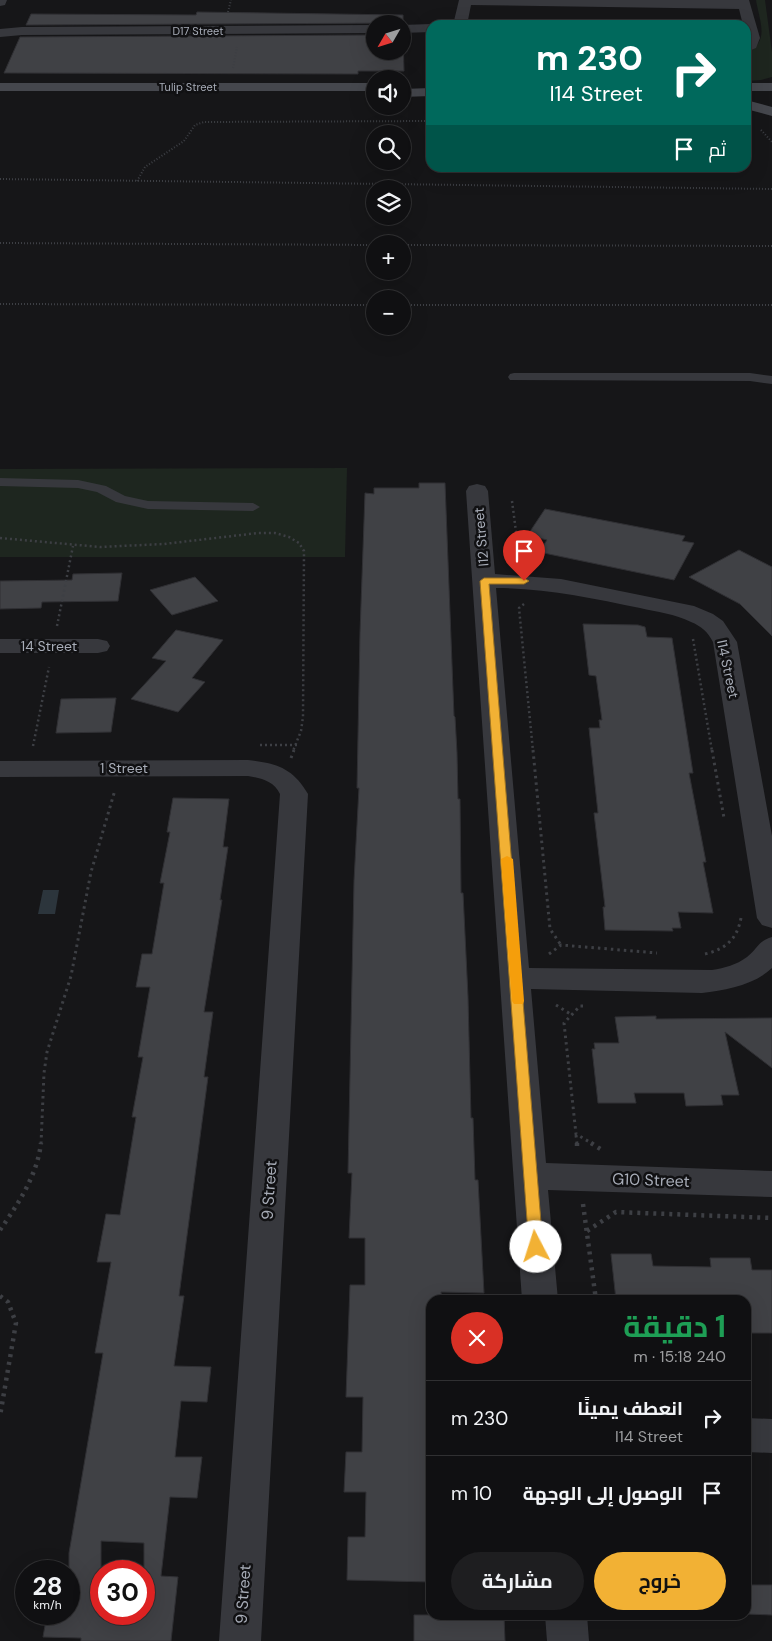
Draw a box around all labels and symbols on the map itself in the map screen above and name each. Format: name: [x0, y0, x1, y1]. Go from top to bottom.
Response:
north arrow: [366, 15, 411, 60]
street label: D17 Street: [173, 24, 223, 38]
street label: Tulip Street: [159, 80, 217, 94]
street label: I12 Street: [469, 507, 493, 567]
pin: [503, 530, 545, 581]
street label: 14 Street: [21, 637, 77, 655]
street label: I14 Street: [713, 638, 743, 700]
street label: 1 Street: [100, 759, 148, 777]
street label: 9 Street: [256, 1160, 282, 1220]
street label: G10 Street: [612, 1168, 690, 1192]
position arrow: [509, 1220, 561, 1272]
speed limit sign: 30: [90, 1560, 155, 1625]
street label: 9 Street: [230, 1564, 256, 1624]

